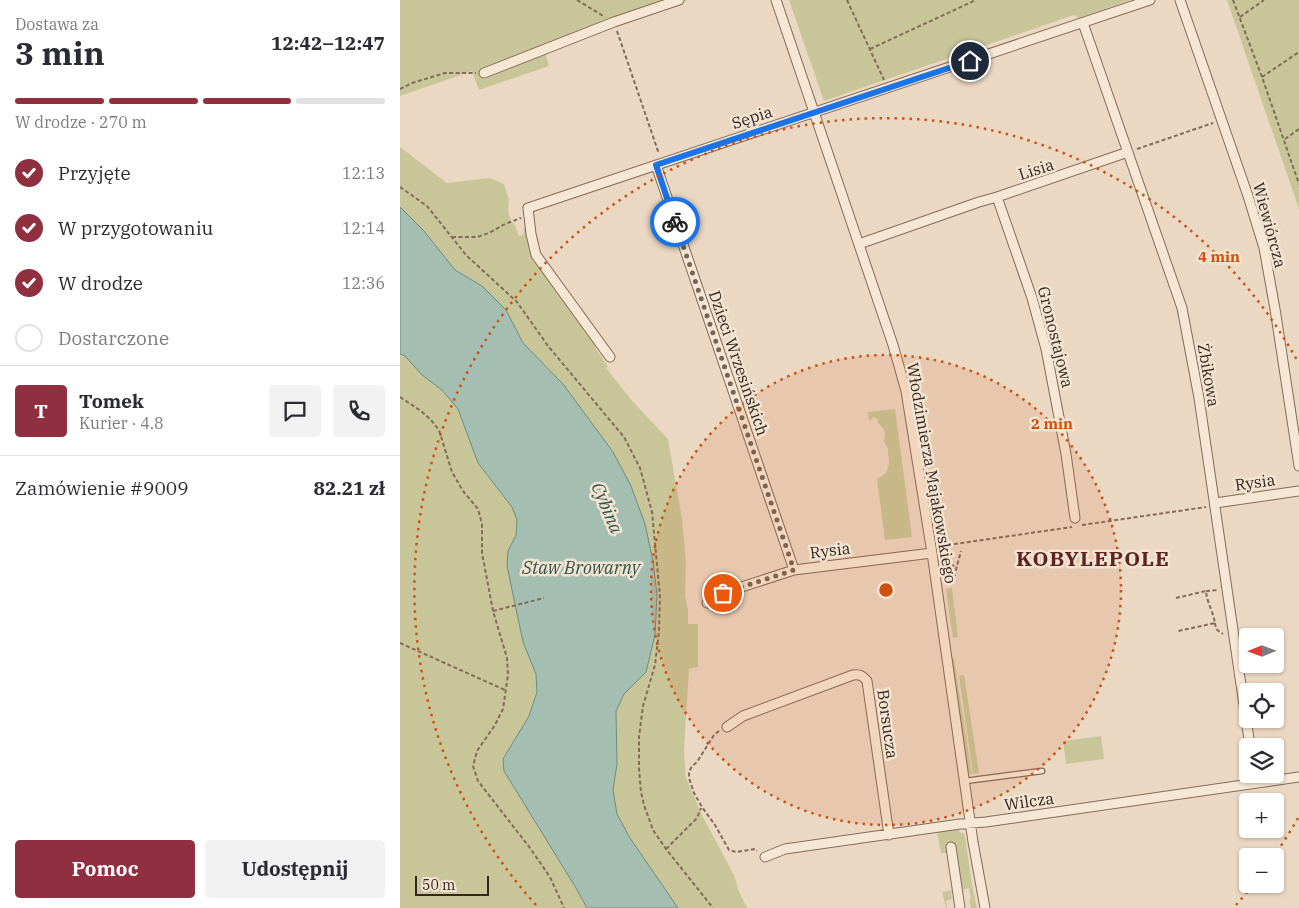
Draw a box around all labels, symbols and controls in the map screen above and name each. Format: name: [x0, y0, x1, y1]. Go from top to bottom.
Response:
text: Dostawa za: [15, 14, 99, 34]
text: 12:42–12:47: [271, 31, 385, 55]
text: 3 min: [15, 32, 105, 74]
pin: [949, 40, 991, 82]
icon: home: [956, 47, 984, 75]
street label: Sępia: [729, 101, 775, 133]
text: W drodze · 270 m: [15, 112, 147, 132]
street label: Lisia: [1016, 154, 1057, 184]
icon: check: [15, 159, 43, 187]
text: Przyjęte: [58, 161, 131, 185]
text: 12:13: [342, 163, 385, 183]
street label: Wiewiórcza: [1249, 180, 1291, 270]
courier: [650, 197, 700, 247]
icon: bike: [661, 208, 689, 236]
icon: check: [15, 214, 43, 242]
text: W przygotowaniu: [58, 216, 213, 240]
text: 12:14: [342, 218, 385, 238]
text: 4 min: [1198, 247, 1240, 266]
icon: check: [15, 269, 43, 297]
text: W drodze: [58, 271, 143, 295]
text: 12:36: [342, 273, 385, 293]
street label: Gronostajowa: [1034, 284, 1078, 390]
street label: Dzieci Wrzesińskich: [705, 288, 773, 438]
text: Dostarczone: [58, 326, 169, 350]
street label: Żbikowa: [1194, 342, 1224, 408]
street label: Włodzimierza Majakowskiego: [903, 361, 961, 585]
button: chat: [269, 385, 321, 437]
button: phone: [333, 385, 385, 437]
text: Tomek: [79, 389, 144, 413]
text: T: [34, 399, 48, 423]
text: Kurier · 4.8: [79, 413, 164, 433]
text: 2 min: [1031, 414, 1073, 433]
street label: Rysia: [1233, 469, 1277, 495]
text: Zamówienie #9009: [15, 476, 189, 500]
text: 82.21 zł: [314, 476, 385, 500]
water label: Cybina: [586, 479, 629, 537]
street label: Rysia: [809, 538, 852, 562]
district label: KOBYLEPOLE: [1016, 544, 1170, 572]
water label: Staw Browarny: [521, 556, 642, 579]
pin: [702, 572, 744, 614]
icon: bag: [709, 579, 737, 607]
centre of rings: [877, 581, 895, 599]
north arrow: [1239, 628, 1284, 672]
map controls: [1239, 628, 1284, 893]
button: locate: [1239, 683, 1284, 728]
street label: Borsucza: [873, 688, 903, 760]
button: layers: [1239, 738, 1284, 783]
street label: Wilcza: [1003, 788, 1056, 814]
button: +: [1239, 793, 1284, 838]
button: Pomoc: [15, 840, 195, 898]
button: Udostępnij: [205, 840, 385, 898]
button: −: [1239, 848, 1284, 893]
scale bar: [415, 873, 489, 896]
text: 50 m: [422, 876, 455, 894]

